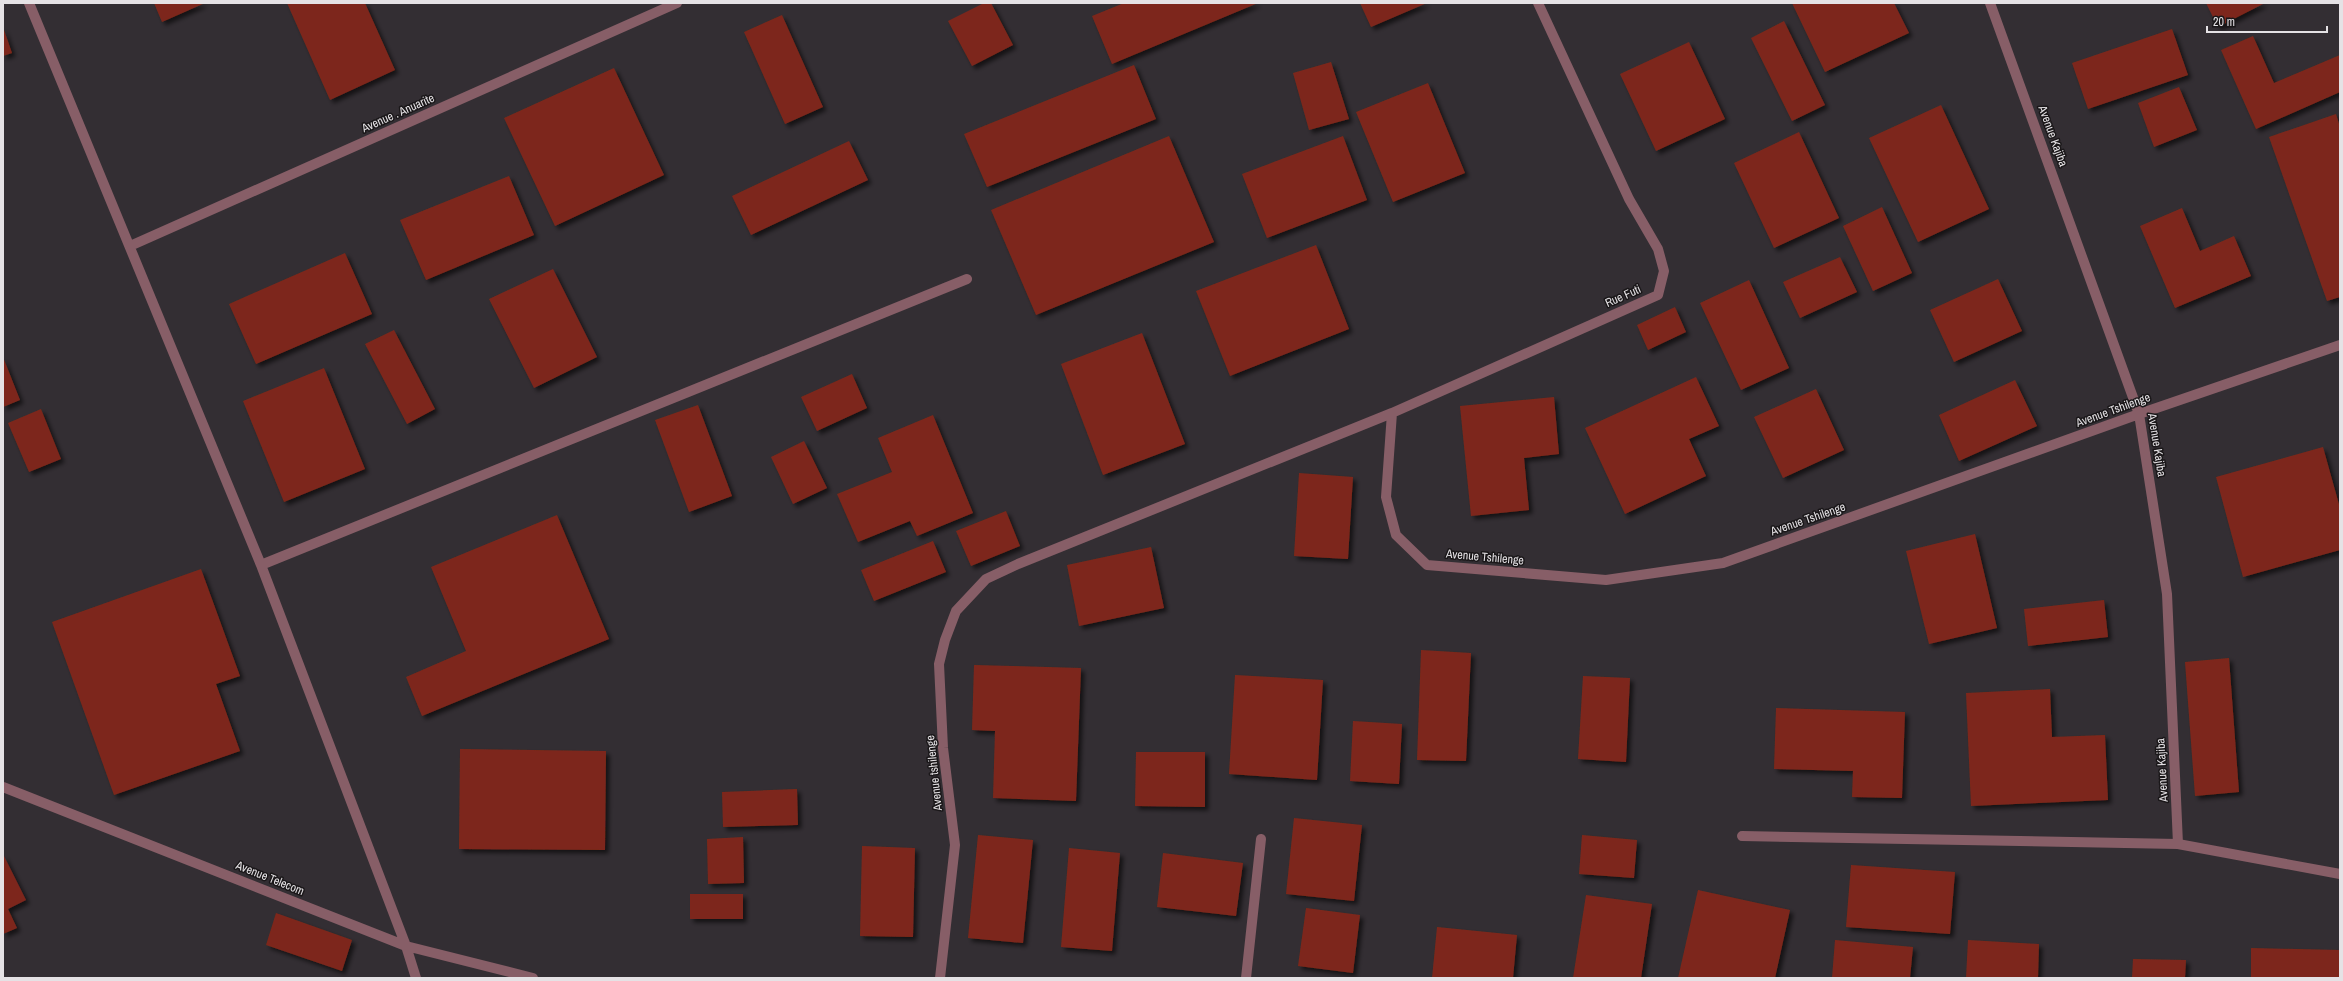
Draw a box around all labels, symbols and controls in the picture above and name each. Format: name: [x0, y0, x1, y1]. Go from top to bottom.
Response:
scale bar: [2207, 8, 2327, 34]
text: 20 m: [2213, 14, 2235, 30]
street label: Avenue . Anuarite: [358, 90, 437, 137]
street label: Avenue Kajiba: [2034, 102, 2072, 169]
street label: Rue Futi: [1603, 281, 1643, 311]
street label: Avenue Tshilenge: [2073, 389, 2152, 431]
street label: Avenue Kajiba: [2144, 411, 2170, 478]
street label: Avenue Tshilenge: [1768, 499, 1848, 540]
street label: Avenue Tshilenge: [1444, 546, 1525, 568]
street label: Avenue tshilenge: [922, 734, 946, 813]
street label: Avenue Kajiba: [2152, 737, 2172, 803]
street label: Avenue Telecom: [233, 857, 307, 899]

